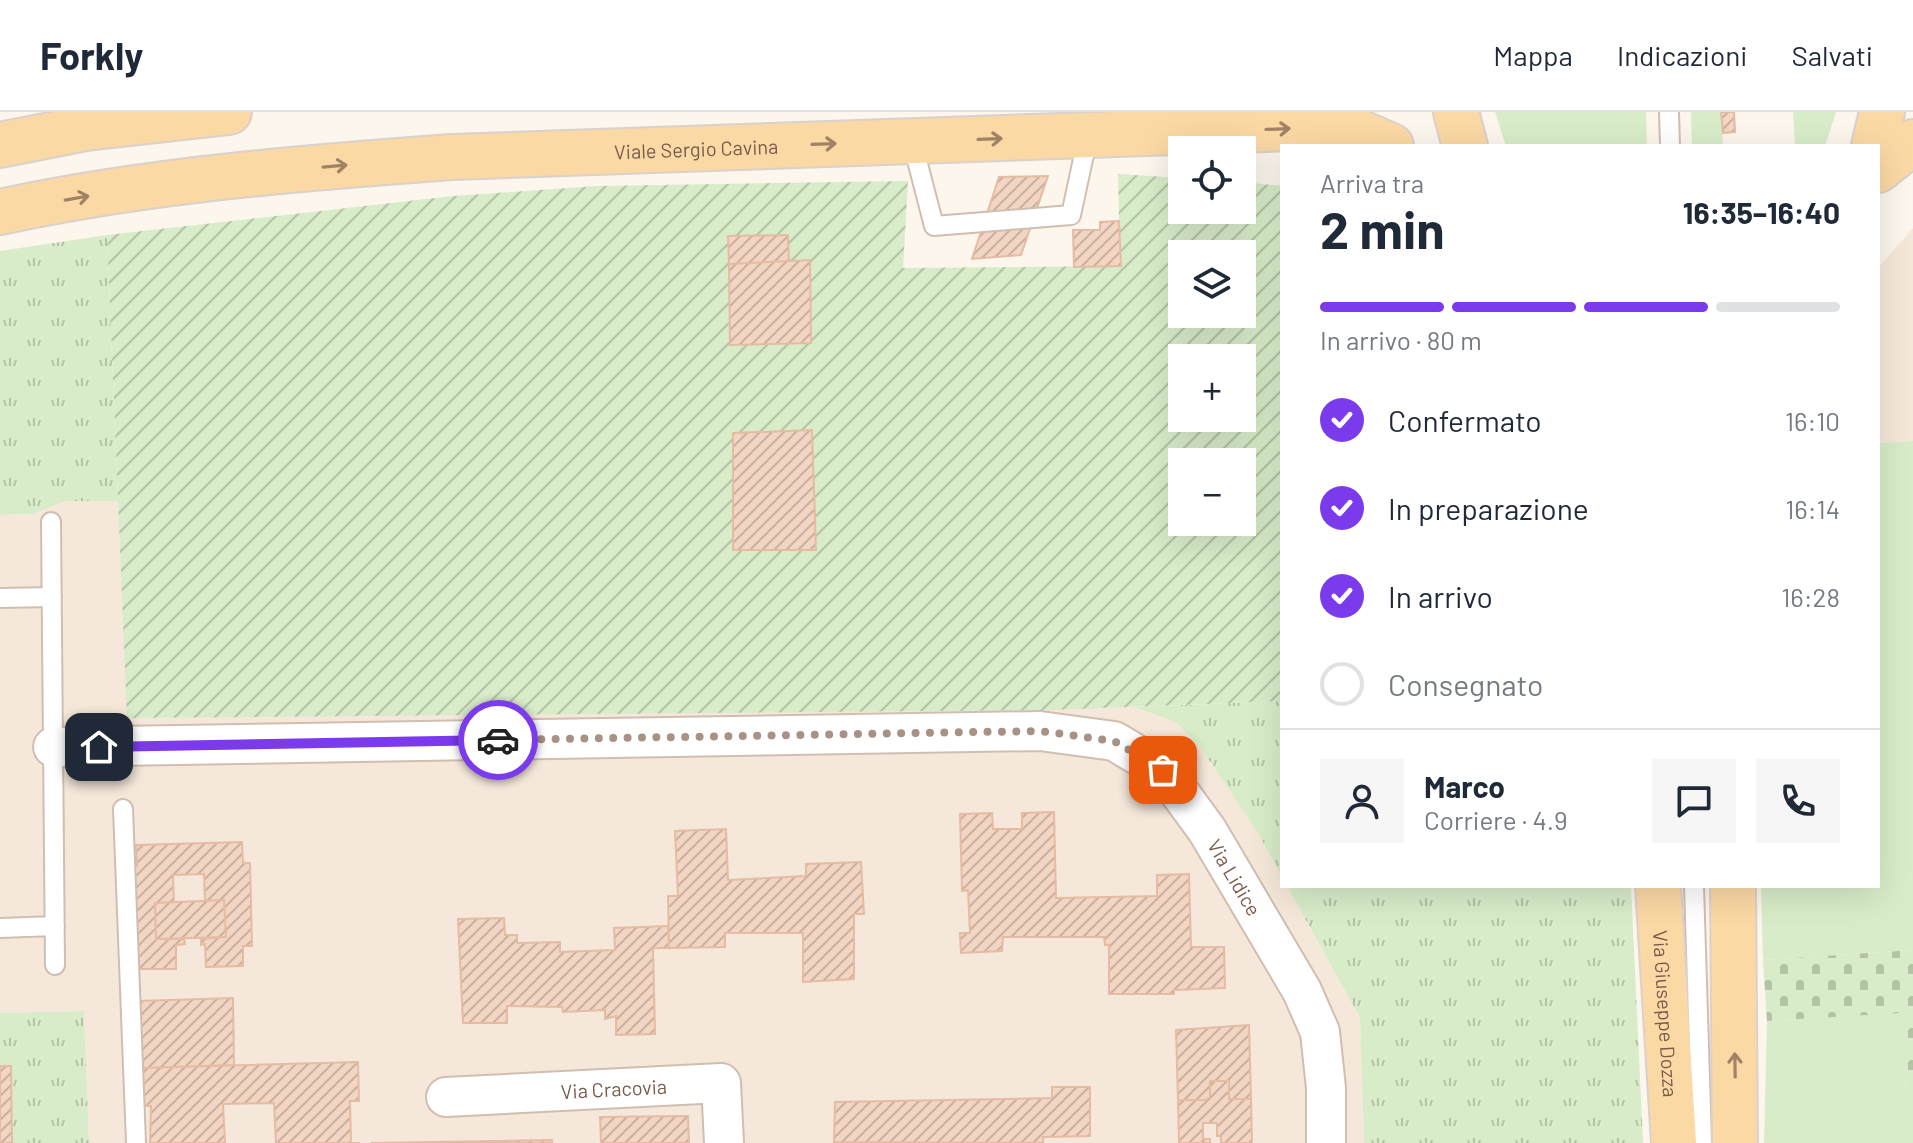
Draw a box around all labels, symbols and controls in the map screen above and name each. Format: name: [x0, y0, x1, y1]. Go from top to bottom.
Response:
text: Forkly: [40, 32, 143, 78]
text: Mappa: [1493, 38, 1573, 72]
text: Indicazioni: [1617, 38, 1747, 72]
text: Salvati: [1791, 38, 1873, 72]
one-way arrow: [1264, 121, 1291, 136]
one-way arrow: [976, 131, 1003, 146]
street label: Viale Sergio Cavina: [614, 134, 779, 163]
map controls: [1168, 136, 1256, 536]
button: locate: [1168, 136, 1256, 224]
one-way arrow: [810, 137, 837, 152]
one-way arrow: [321, 158, 348, 173]
text: Arriva tra: [1320, 167, 1424, 198]
one-way arrow: [64, 190, 89, 205]
text: 16:35–16:40: [1683, 194, 1840, 230]
text: 2 min: [1320, 197, 1445, 259]
button: layers: [1168, 240, 1256, 328]
text: In arrivo · 80 m: [1320, 324, 1482, 355]
button: +: [1168, 344, 1256, 432]
icon: check: [1320, 398, 1364, 442]
text: Confermato: [1388, 402, 1542, 438]
text: 16:10: [1785, 405, 1840, 436]
button: −: [1168, 448, 1256, 536]
icon: check: [1320, 486, 1364, 530]
text: In preparazione: [1388, 490, 1589, 526]
text: 16:14: [1785, 493, 1840, 524]
icon: check: [1320, 574, 1364, 618]
text: In arrivo: [1388, 578, 1493, 614]
text: 16:28: [1781, 581, 1840, 612]
text: Consegnato: [1388, 666, 1543, 702]
courier: [458, 700, 538, 780]
pin: [65, 713, 133, 781]
icon: car: [476, 718, 520, 762]
icon: home: [77, 725, 121, 769]
pin: [1129, 736, 1197, 804]
icon: bag: [1141, 748, 1185, 792]
button: person: [1320, 759, 1404, 843]
button: chat: [1652, 759, 1736, 843]
button: phone: [1756, 759, 1840, 843]
text: Marco: [1424, 768, 1505, 804]
text: Corriere · 4.9: [1424, 804, 1568, 835]
street label: Via Lidice: [1203, 835, 1267, 920]
street label: Via Giuseppe Dozza: [1649, 929, 1683, 1098]
one-way arrow: [1727, 1052, 1742, 1079]
street label: Via Cracovia: [560, 1074, 668, 1103]

